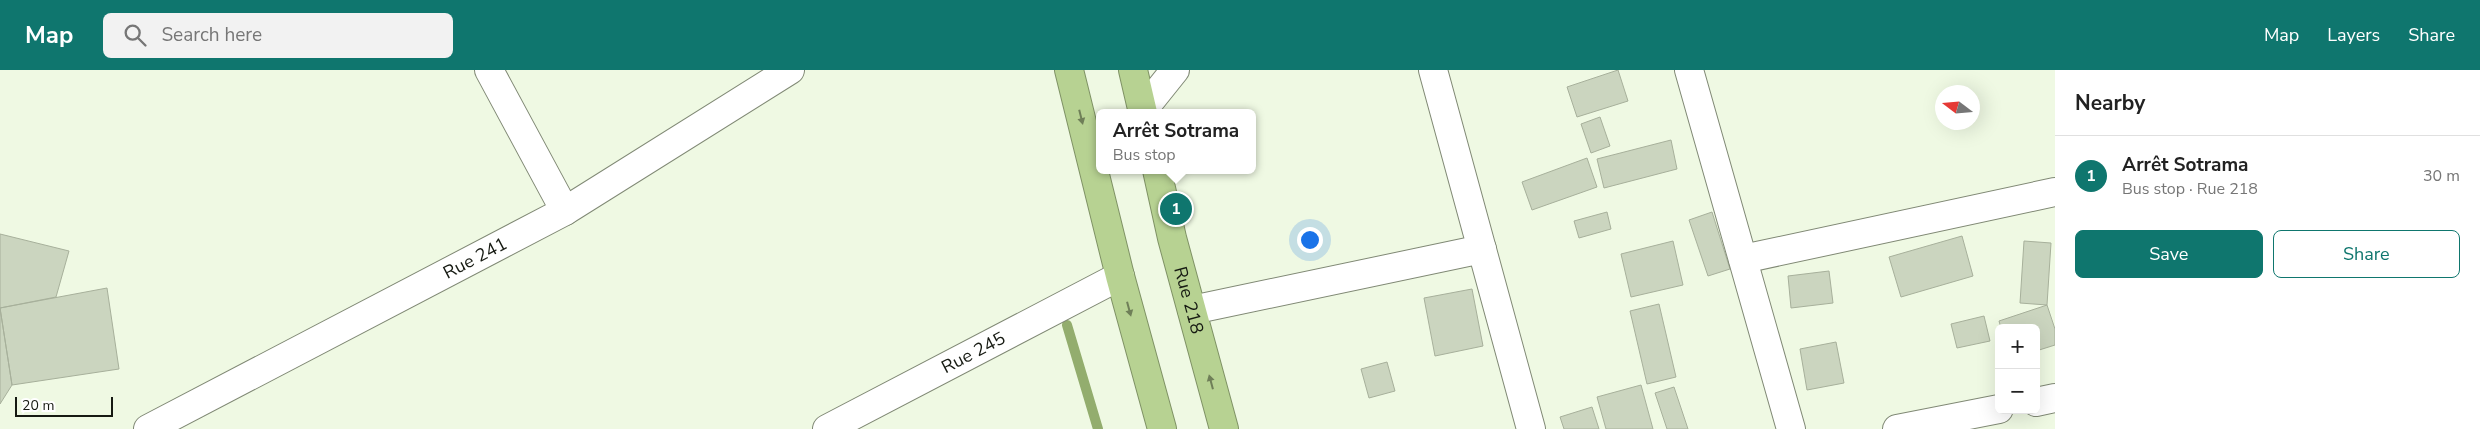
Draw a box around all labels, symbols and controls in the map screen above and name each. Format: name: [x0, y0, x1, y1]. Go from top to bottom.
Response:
search box: [103, 13, 453, 58]
text: Map: [25, 19, 73, 51]
icon: search: [121, 21, 149, 49]
text: Search here: [161, 22, 262, 48]
text: Map: [2264, 23, 2299, 47]
text: Layers: [2327, 23, 2380, 47]
text: Share: [2408, 23, 2455, 47]
north arrow: [1935, 85, 1980, 130]
text: Nearby: [2075, 89, 2145, 117]
popup: [1096, 109, 1256, 174]
one-way arrow: [1077, 110, 1085, 125]
text: Arrêt Sotrama: [1113, 118, 1239, 144]
text: Bus stop: [1113, 144, 1176, 166]
text: Arrêt Sotrama: [2122, 152, 2249, 178]
text: 1: [2086, 165, 2096, 187]
text: 30 m: [2423, 165, 2460, 187]
text: Bus stop · Rue 218: [2122, 178, 2258, 200]
pin: 1: [1160, 190, 1192, 228]
your location: [1297, 227, 1323, 253]
button: Save: [2075, 230, 2263, 278]
button: Share: [2273, 230, 2460, 278]
street label: Rue 241: [439, 231, 511, 285]
street label: Rue 218: [1168, 264, 1210, 336]
one-way arrow: [1126, 301, 1134, 316]
map controls: [1995, 324, 2040, 414]
button: +: [1995, 324, 2040, 369]
street label: Rue 245: [937, 326, 1009, 379]
button: −: [1995, 369, 2040, 414]
one-way arrow: [1207, 374, 1215, 389]
scale bar: [15, 394, 112, 417]
text: 20 m: [22, 396, 54, 415]

